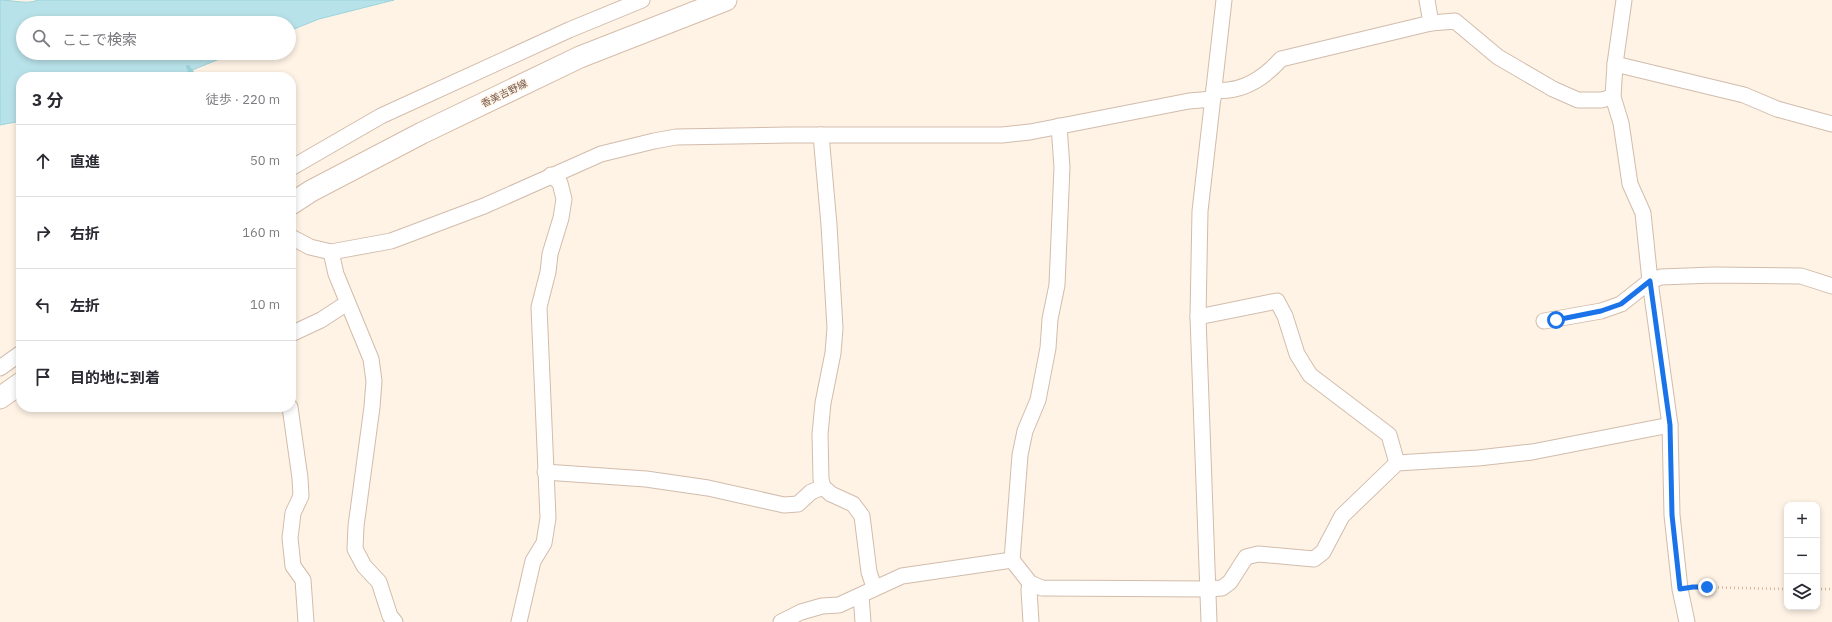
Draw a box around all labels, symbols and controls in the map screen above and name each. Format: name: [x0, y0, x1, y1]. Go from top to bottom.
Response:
search box: [16, 16, 296, 60]
icon: search: [30, 27, 52, 49]
text: ここで検索: [62, 30, 137, 49]
street label: 香美吉野線: [479, 77, 530, 110]
text: 3 分: [32, 89, 63, 111]
text: 徒歩 · 220 m: [206, 91, 280, 108]
icon: ahead: [32, 150, 54, 172]
text: 直進: [70, 152, 100, 171]
text: 50 m: [250, 152, 280, 169]
icon: right: [32, 222, 54, 244]
text: 右折: [70, 224, 100, 243]
text: 160 m: [242, 224, 280, 241]
icon: left: [32, 294, 54, 316]
text: 左折: [70, 296, 100, 315]
text: 10 m: [250, 296, 280, 313]
route start: [1547, 311, 1565, 329]
icon: arrive: [32, 366, 54, 388]
text: 目的地に到着: [70, 368, 160, 387]
map controls: [1784, 502, 1820, 610]
button: +: [1784, 502, 1820, 538]
button: −: [1784, 538, 1820, 574]
button: layers: [1784, 574, 1820, 610]
route end: [1698, 578, 1716, 596]

